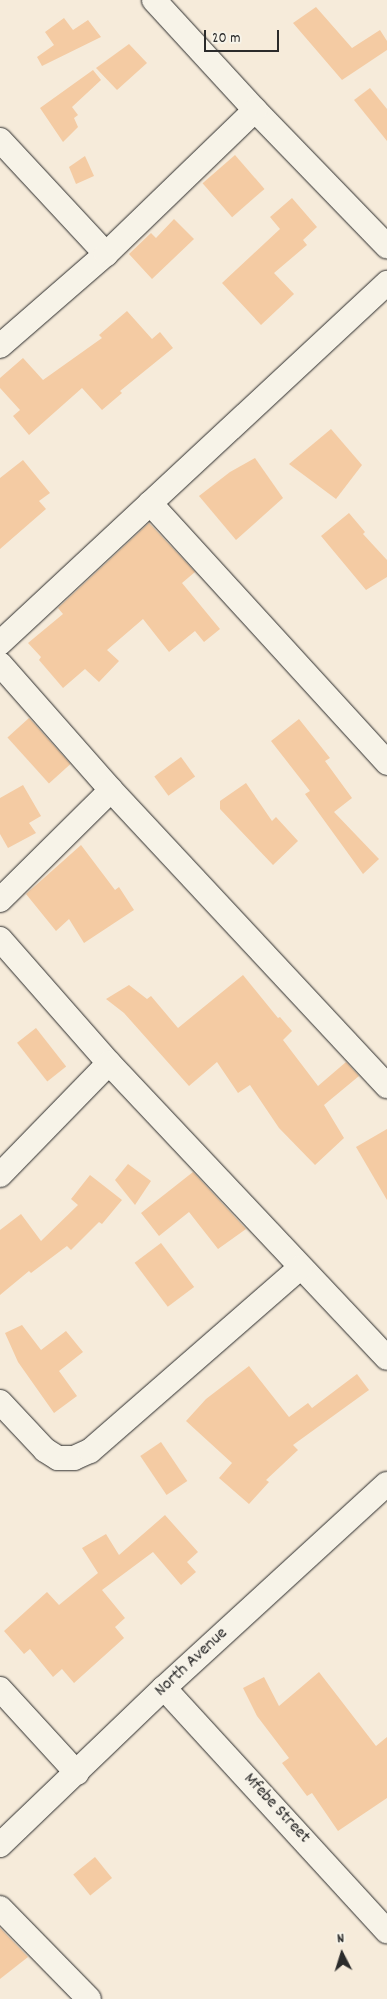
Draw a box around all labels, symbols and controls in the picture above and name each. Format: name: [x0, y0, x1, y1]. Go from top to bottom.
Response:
scale bar: [207, 20, 282, 52]
text: 20 m: [212, 28, 240, 50]
street label: North Avenue: [151, 1624, 233, 1702]
street label: Mfebe Street: [238, 1769, 314, 1849]
north arrow: [317, 1929, 367, 1979]
text: N: [336, 1929, 345, 1949]

